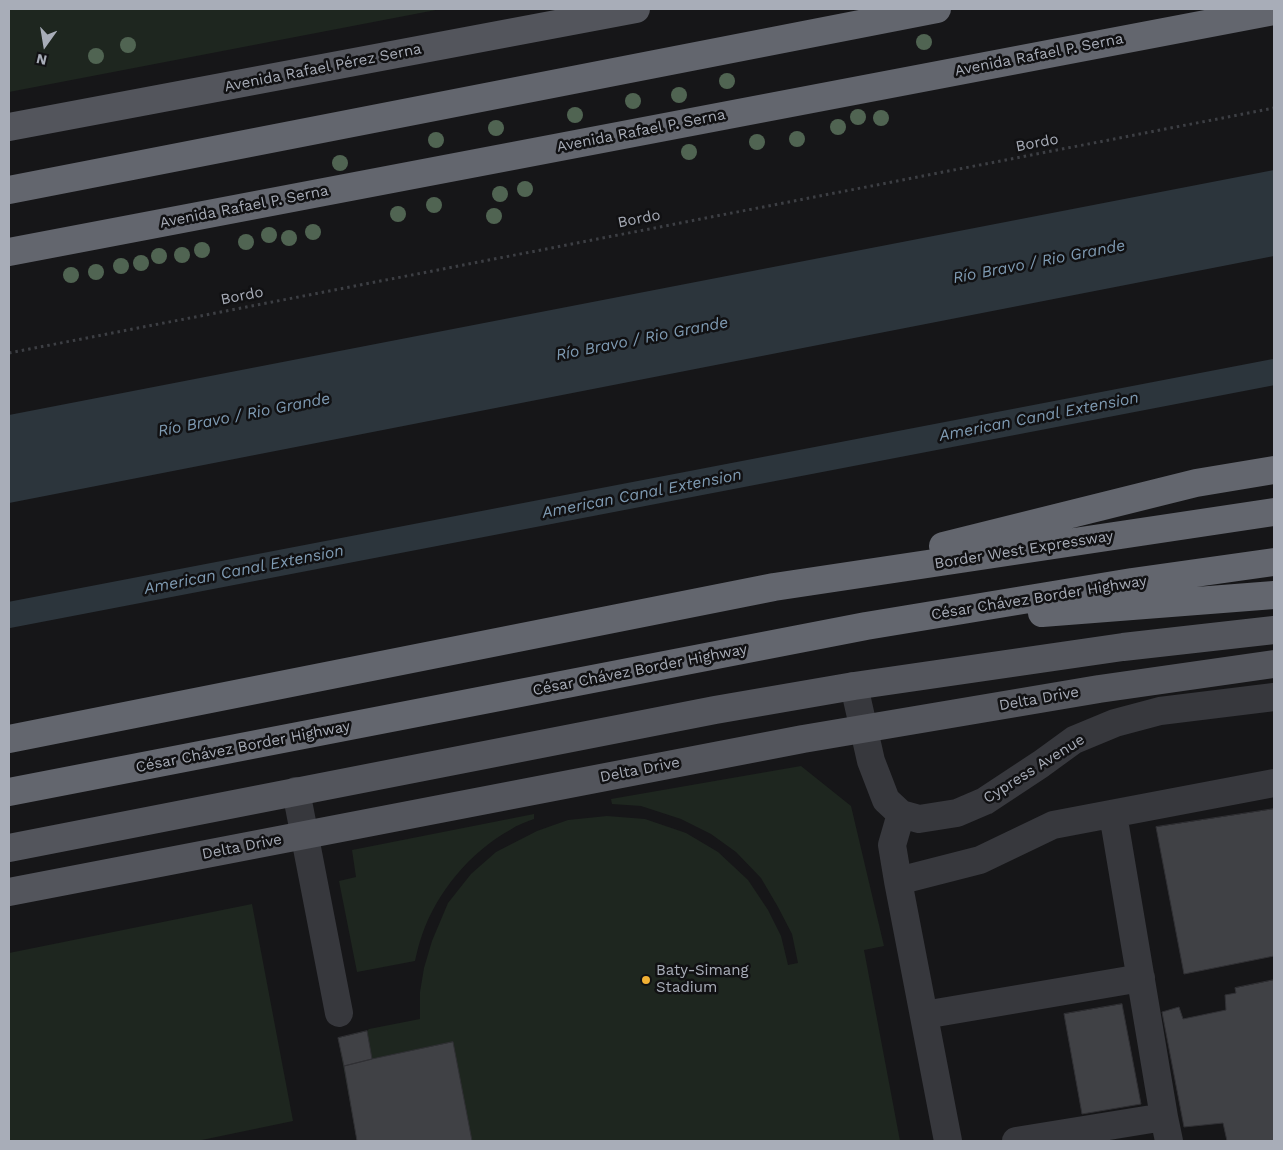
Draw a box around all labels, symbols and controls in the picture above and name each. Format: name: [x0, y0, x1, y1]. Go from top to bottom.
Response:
north arrow: [20, 20, 70, 70]
street label: Avenida Rafael P. Serna: [953, 30, 1125, 80]
street label: Avenida Rafael Pérez Serna: [223, 40, 423, 96]
text: N: [35, 51, 48, 69]
street label: Avenida Rafael P. Serna: [555, 106, 727, 156]
street label: Bordo: [1014, 130, 1060, 156]
street label: Avenida Rafael P. Serna: [158, 182, 330, 232]
street label: Bordo: [616, 206, 662, 232]
water label: Río Bravo / Rio Grande: [951, 236, 1127, 288]
street label: Bordo: [219, 283, 265, 309]
water label: Río Bravo / Rio Grande: [554, 313, 730, 365]
water label: American Canal Extension: [938, 388, 1140, 446]
water label: Río Bravo / Rio Grande: [156, 389, 332, 441]
water label: American Canal Extension: [541, 465, 743, 523]
street label: Border West Expressway: [933, 527, 1115, 573]
water label: American Canal Extension: [143, 541, 345, 599]
street label: César Chávez Border Highway: [930, 572, 1148, 624]
street label: César Chávez Border Highway: [531, 640, 749, 700]
street label: Delta Drive: [998, 683, 1080, 715]
street label: César Chávez Border Highway: [134, 717, 352, 777]
street label: Cypress Avenue: [980, 731, 1088, 807]
street label: Delta Drive: [599, 753, 681, 787]
street label: Delta Drive: [201, 830, 283, 864]
place label: Baty-Simang Stadium: [656, 962, 749, 997]
marker: Baty-Simang Stadium: [640, 974, 652, 986]

